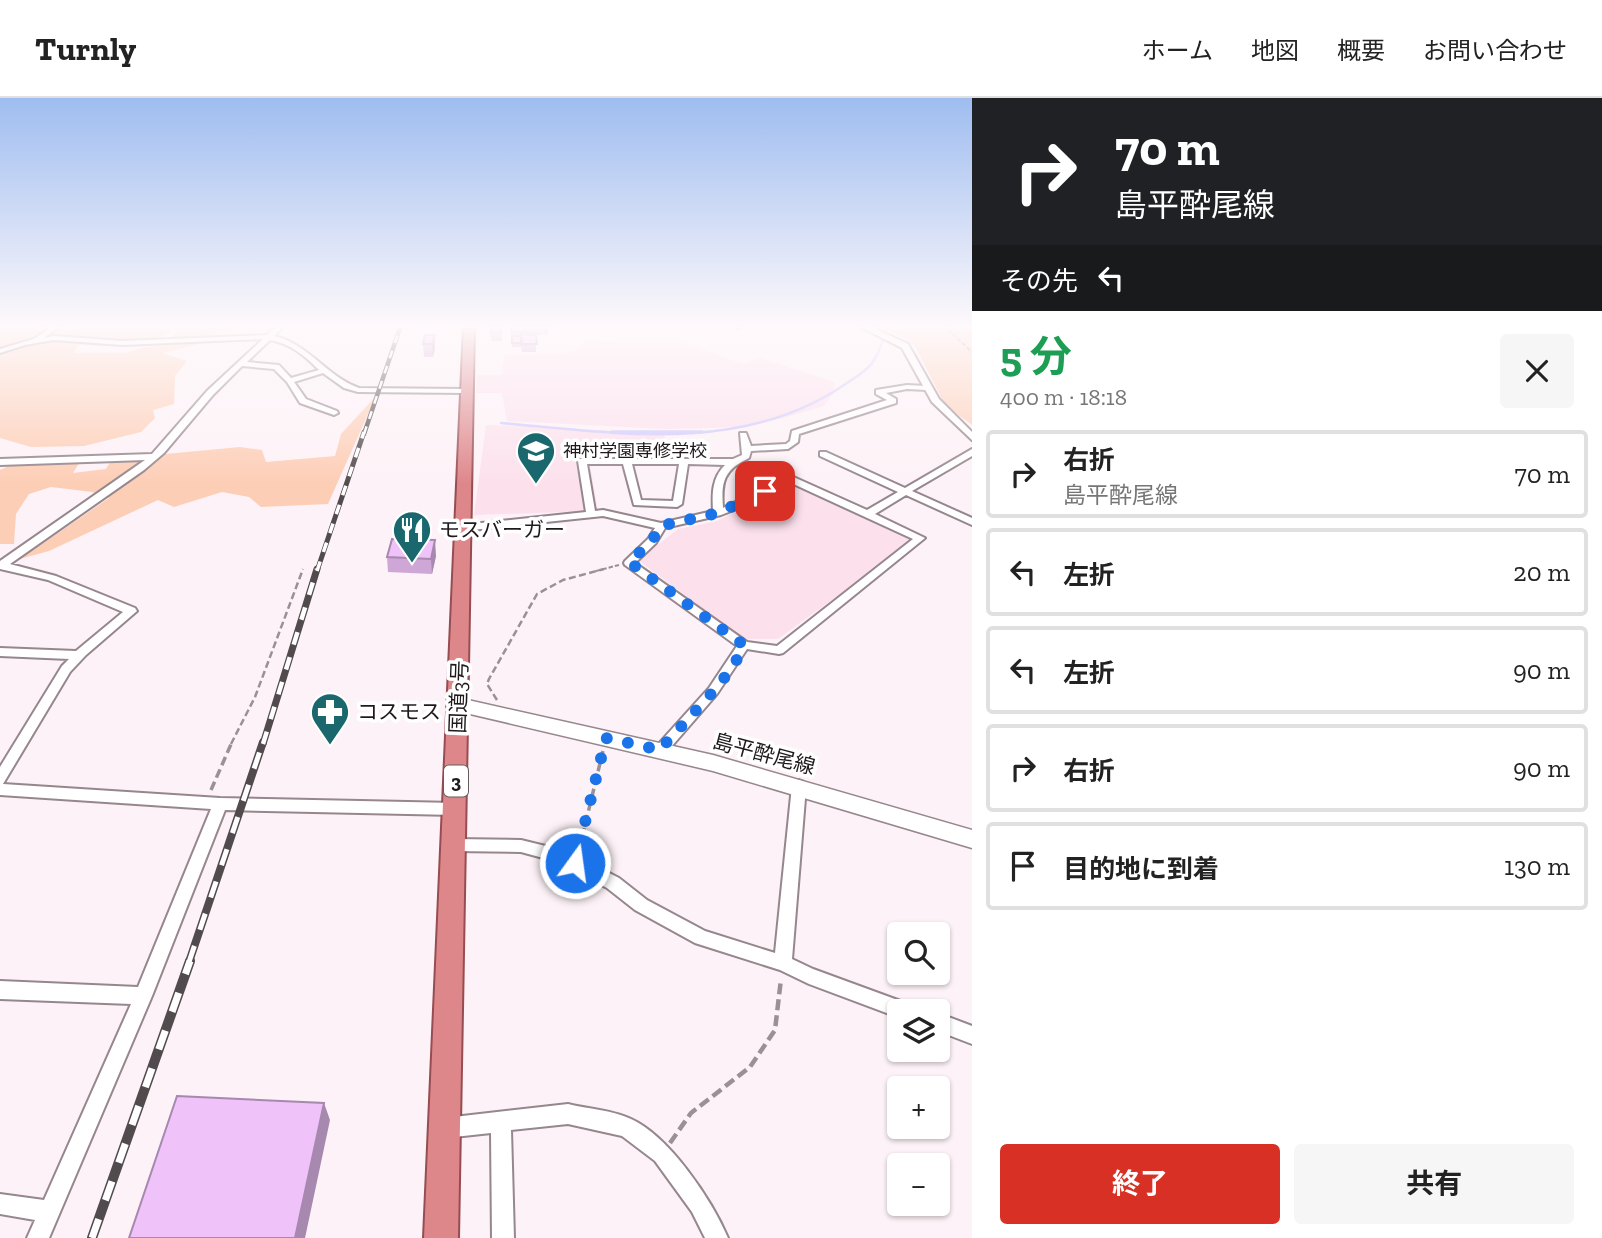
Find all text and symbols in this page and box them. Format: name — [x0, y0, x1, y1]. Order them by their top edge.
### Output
text: Turnly — [35, 29, 136, 68]
text: ホーム — [1142, 36, 1213, 65]
text: 地図 — [1251, 36, 1299, 65]
text: 概要 — [1337, 36, 1385, 65]
text: お問い合わせ — [1423, 36, 1567, 65]
text: 70 m — [1115, 119, 1220, 178]
icon: right — [1000, 126, 1091, 217]
text: 島平酔尾線 — [1115, 186, 1275, 224]
icon: left — [1092, 259, 1130, 297]
text: その先 — [1000, 265, 1078, 297]
text: 5 分 — [1000, 331, 1072, 382]
button: close — [1500, 334, 1574, 408]
text: 400 m · 18:18 — [1000, 383, 1127, 411]
school or university icon: 神村学園専修学校 — [515, 430, 557, 485]
place label: 神村学園専修学校 — [563, 440, 707, 462]
text: 右折 — [1063, 444, 1115, 476]
icon: right — [1004, 455, 1042, 493]
text: 70 m — [1514, 458, 1570, 490]
pin — [735, 461, 795, 521]
icon: arrive — [746, 472, 784, 510]
text: 島平酔尾線 — [1063, 481, 1178, 509]
restaurant icon: モスバーガー — [391, 509, 433, 564]
place label: モスバーガー — [439, 517, 565, 542]
icon: left — [1004, 553, 1042, 591]
text: 20 m — [1513, 556, 1570, 588]
text: 左折 — [1063, 559, 1115, 591]
icon: left — [1004, 651, 1042, 689]
text: 90 m — [1513, 654, 1570, 686]
text: 左折 — [1063, 657, 1115, 689]
street label: 国道3号 — [445, 660, 472, 734]
pharmacy icon: コスモス — [309, 691, 351, 746]
place label: コスモス — [357, 699, 441, 724]
street label: 島平酔尾線 — [710, 728, 818, 779]
icon: right — [1004, 749, 1042, 787]
text: 90 m — [1513, 752, 1570, 784]
text: 右折 — [1063, 755, 1115, 787]
road number: 3 — [444, 766, 468, 796]
position arrow — [538, 826, 612, 900]
icon: arrive — [1004, 847, 1042, 885]
text: 130 m — [1504, 850, 1570, 882]
text: 目的地に到着 — [1063, 853, 1219, 885]
map controls — [887, 922, 950, 1216]
button: search — [887, 922, 950, 985]
button: layers — [887, 999, 950, 1062]
button: + — [887, 1076, 950, 1139]
button: 終了 — [1000, 1144, 1280, 1224]
button: 共有 — [1294, 1144, 1574, 1224]
button: − — [887, 1153, 950, 1216]

